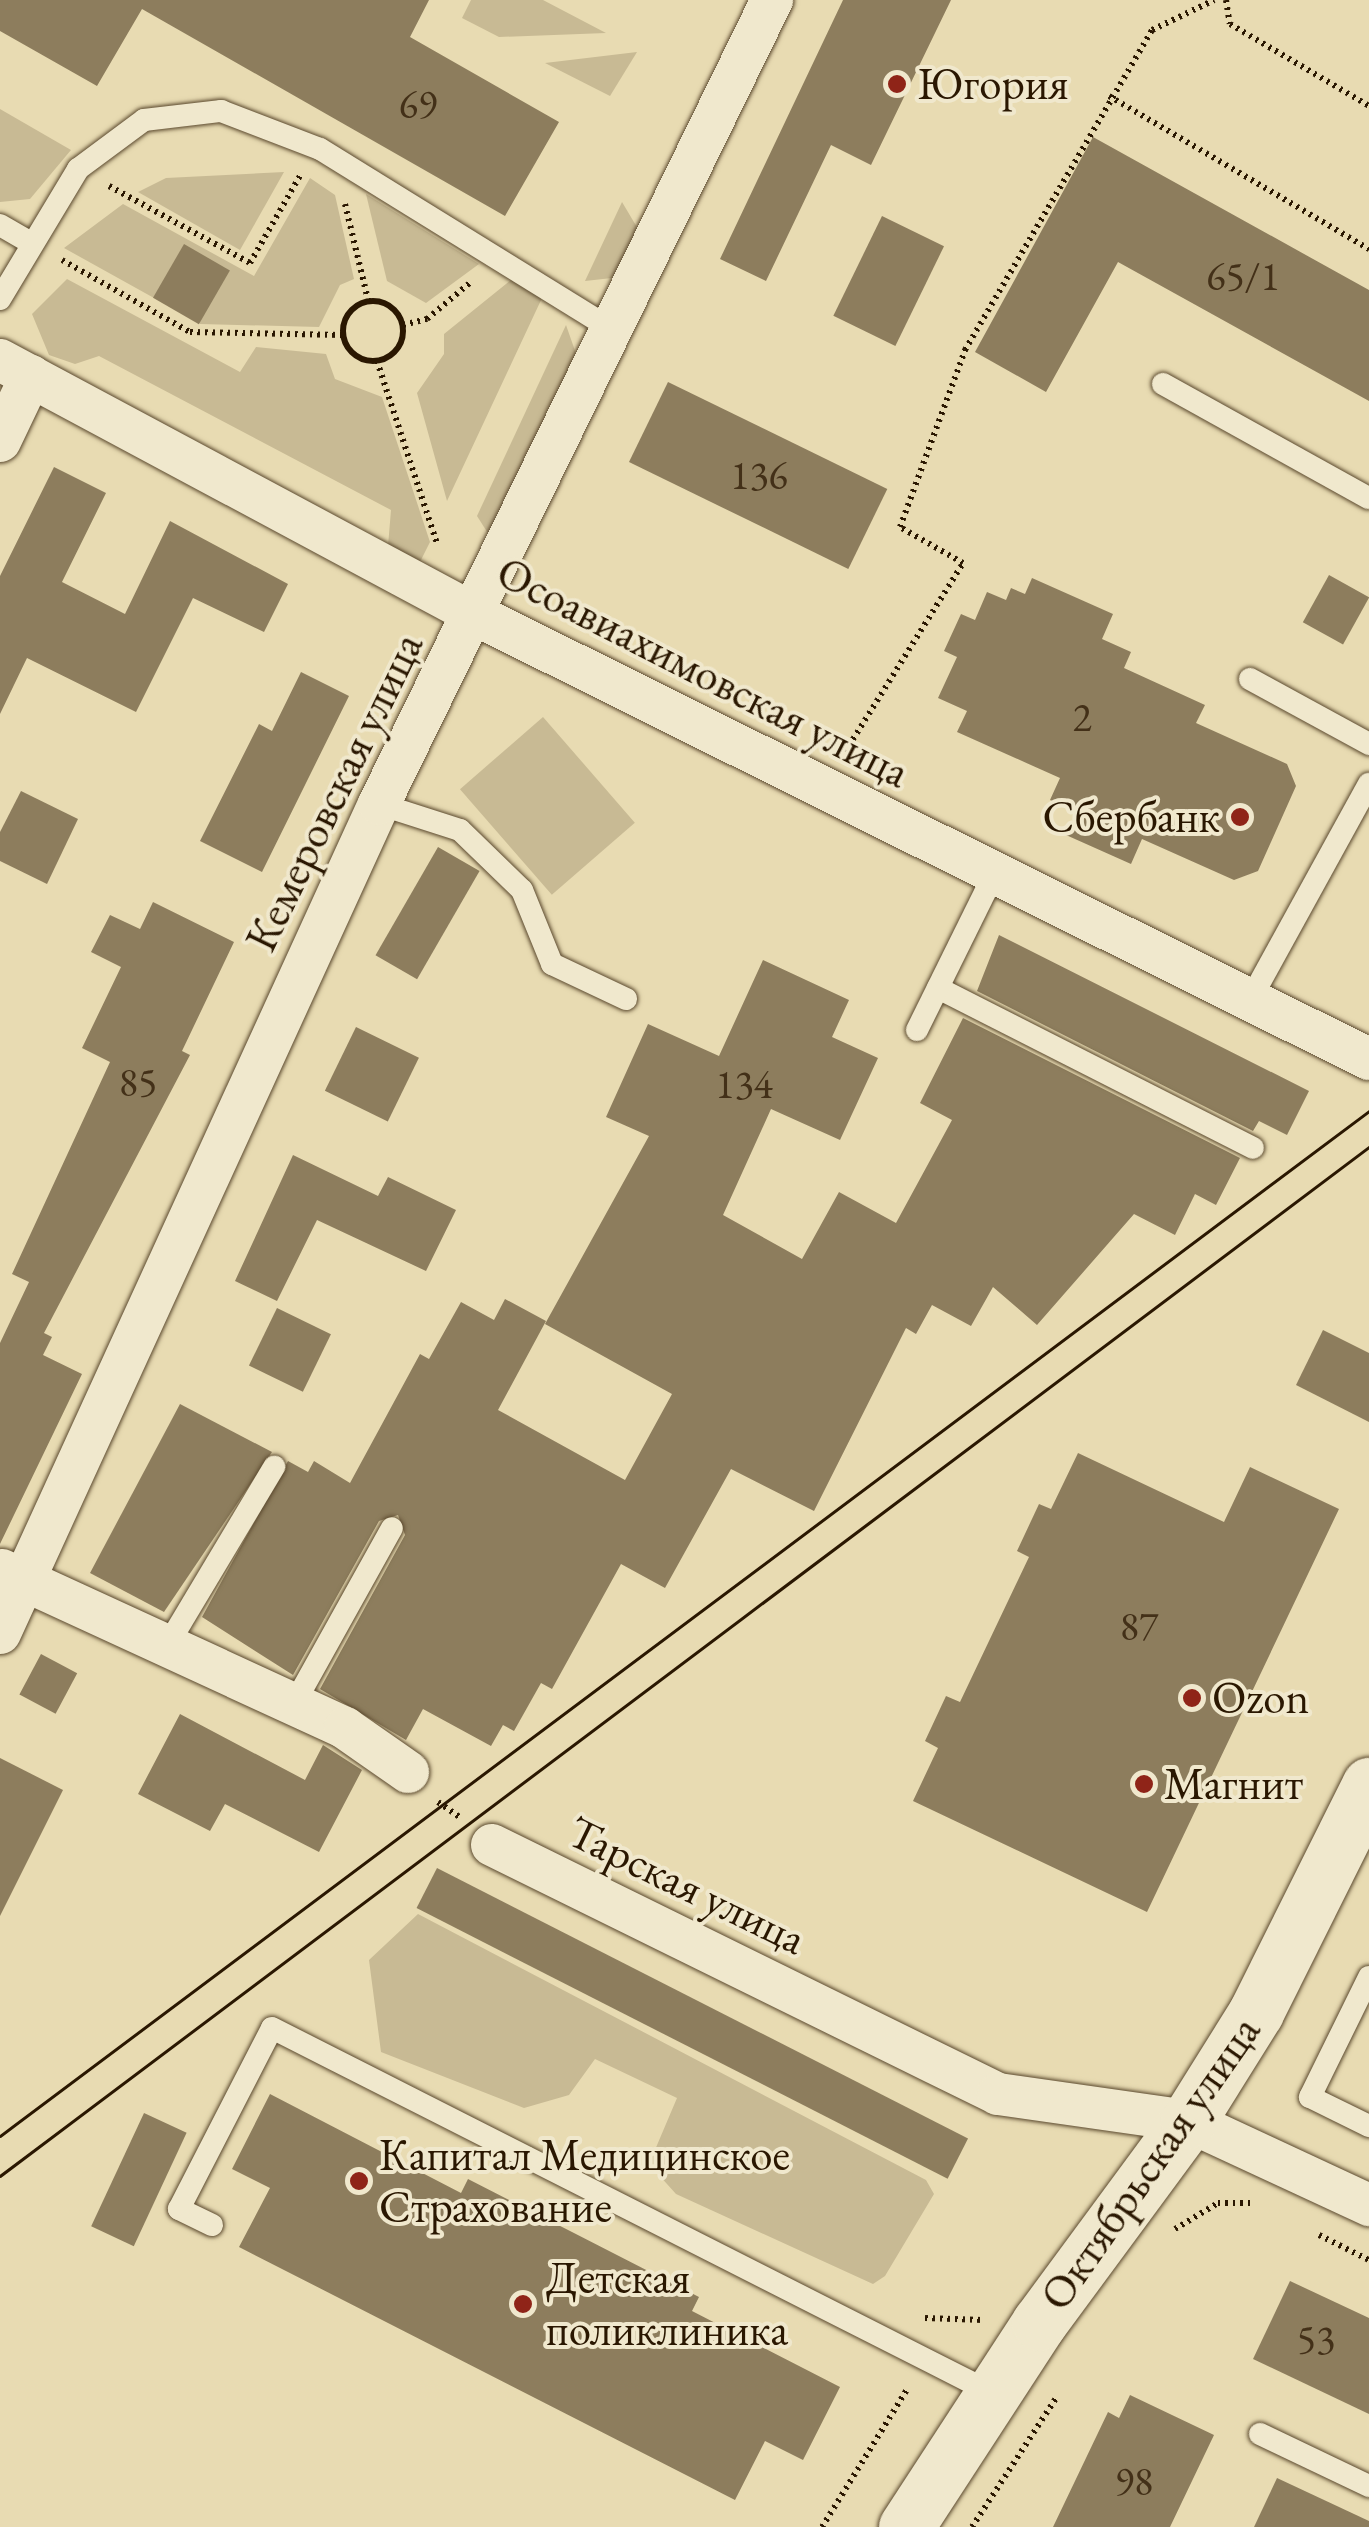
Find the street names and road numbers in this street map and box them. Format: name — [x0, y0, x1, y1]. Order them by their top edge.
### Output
street label: Осоавиахимовская улица — [488, 545, 918, 799]
street label: Кемеровская улица — [234, 624, 434, 960]
street label: Тарская улица — [560, 1804, 814, 1966]
street label: Октябрьская улица — [1028, 2006, 1272, 2320]

